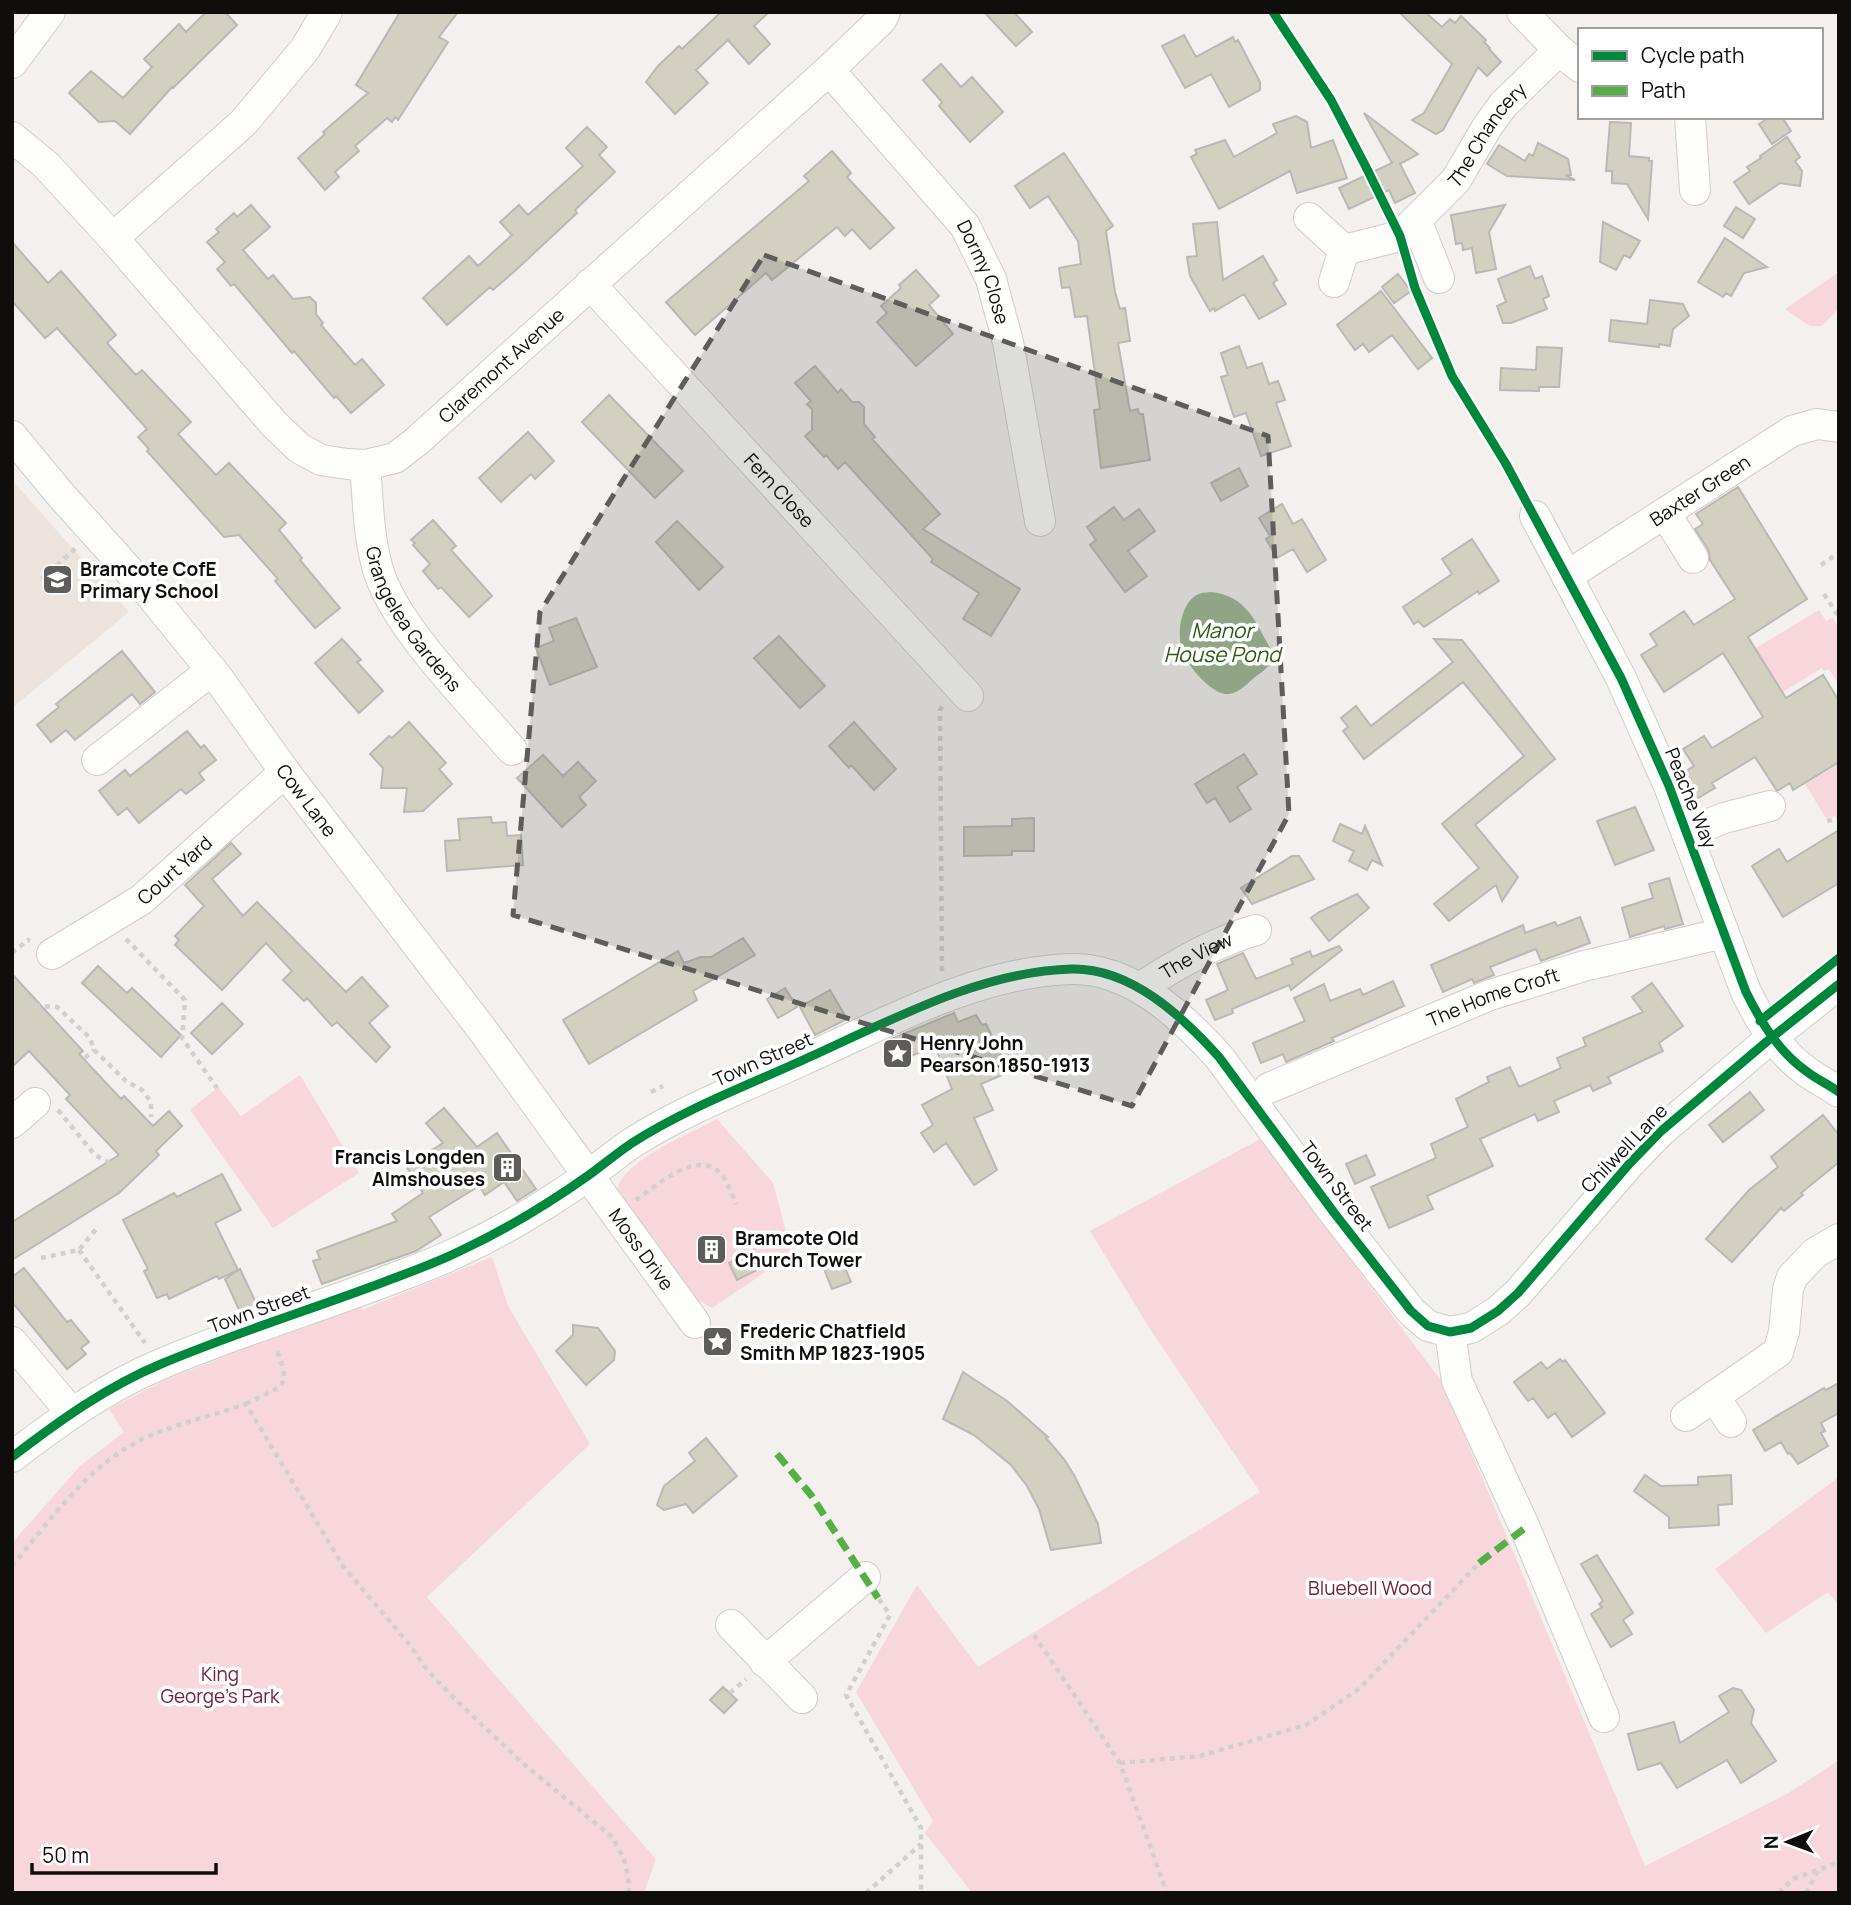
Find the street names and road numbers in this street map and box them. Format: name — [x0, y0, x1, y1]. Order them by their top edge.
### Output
street label: The Chancery — [1442, 76, 1532, 194]
street label: Dormy Close — [951, 215, 1016, 327]
street label: Claremont Avenue — [433, 302, 570, 429]
street label: Fern Close — [738, 447, 820, 533]
street label: Baxter Green — [1645, 448, 1755, 532]
street label: Grangelea Gardens — [360, 544, 468, 697]
street label: Peache Way — [1659, 744, 1723, 852]
street label: Cow Lane — [270, 759, 343, 842]
street label: Court Yard — [132, 830, 218, 910]
street label: The View — [1155, 926, 1237, 985]
street label: The Home Croft — [1423, 961, 1562, 1033]
street label: Town Street — [709, 1026, 817, 1092]
street label: Chilwell Lane — [1575, 1098, 1673, 1198]
street label: Town Street — [1295, 1136, 1379, 1236]
street label: Moss Drive — [603, 1203, 680, 1295]
street label: Town Street — [205, 1279, 313, 1339]

